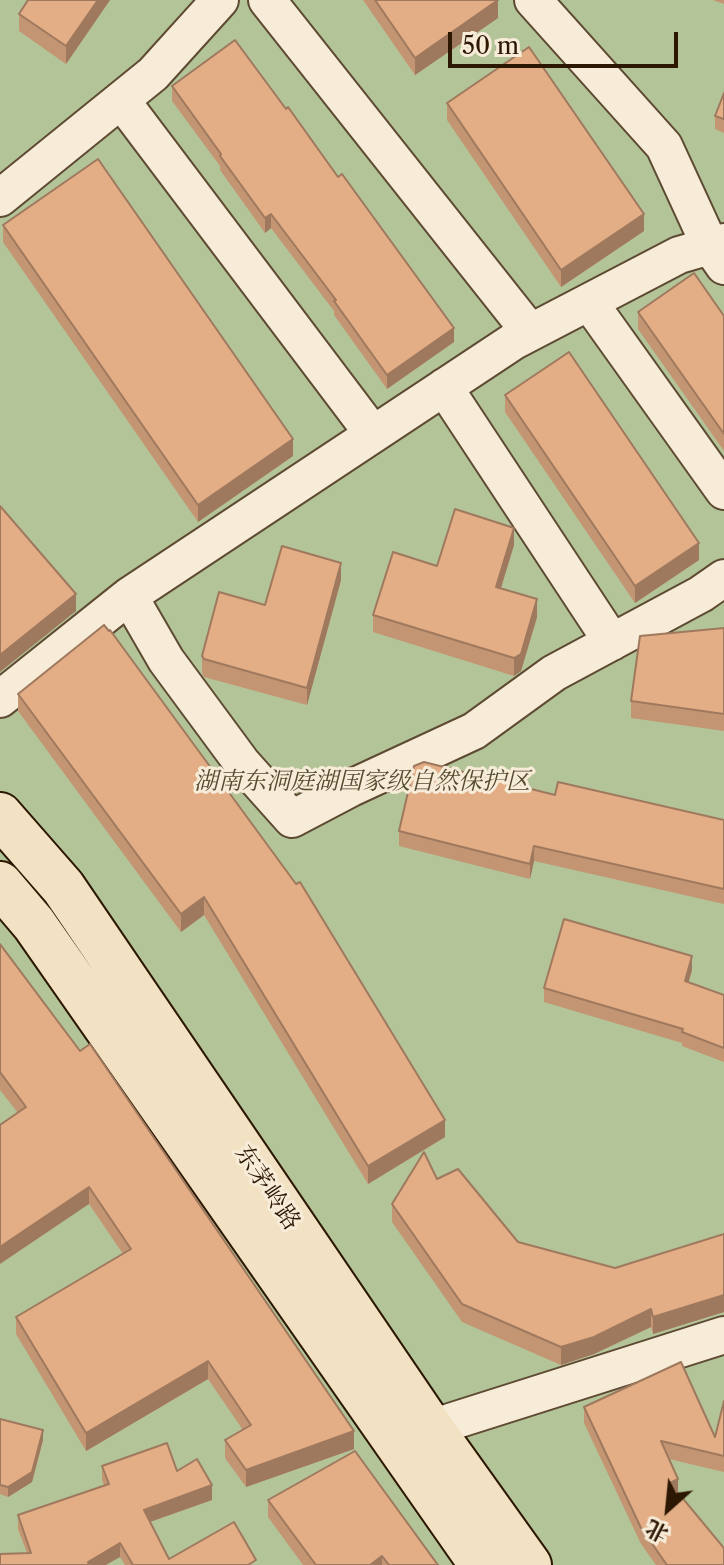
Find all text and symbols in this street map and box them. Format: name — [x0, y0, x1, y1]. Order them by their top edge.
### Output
scale bar — [452, 16, 682, 66]
text: 50 m — [462, 31, 519, 60]
park label: 湖南东洞庭湖国家级自然保护区 — [194, 768, 530, 796]
street label: 东茅岭路 — [228, 1140, 306, 1236]
north arrow — [628, 1469, 708, 1549]
text: 北 — [641, 1514, 673, 1548]

